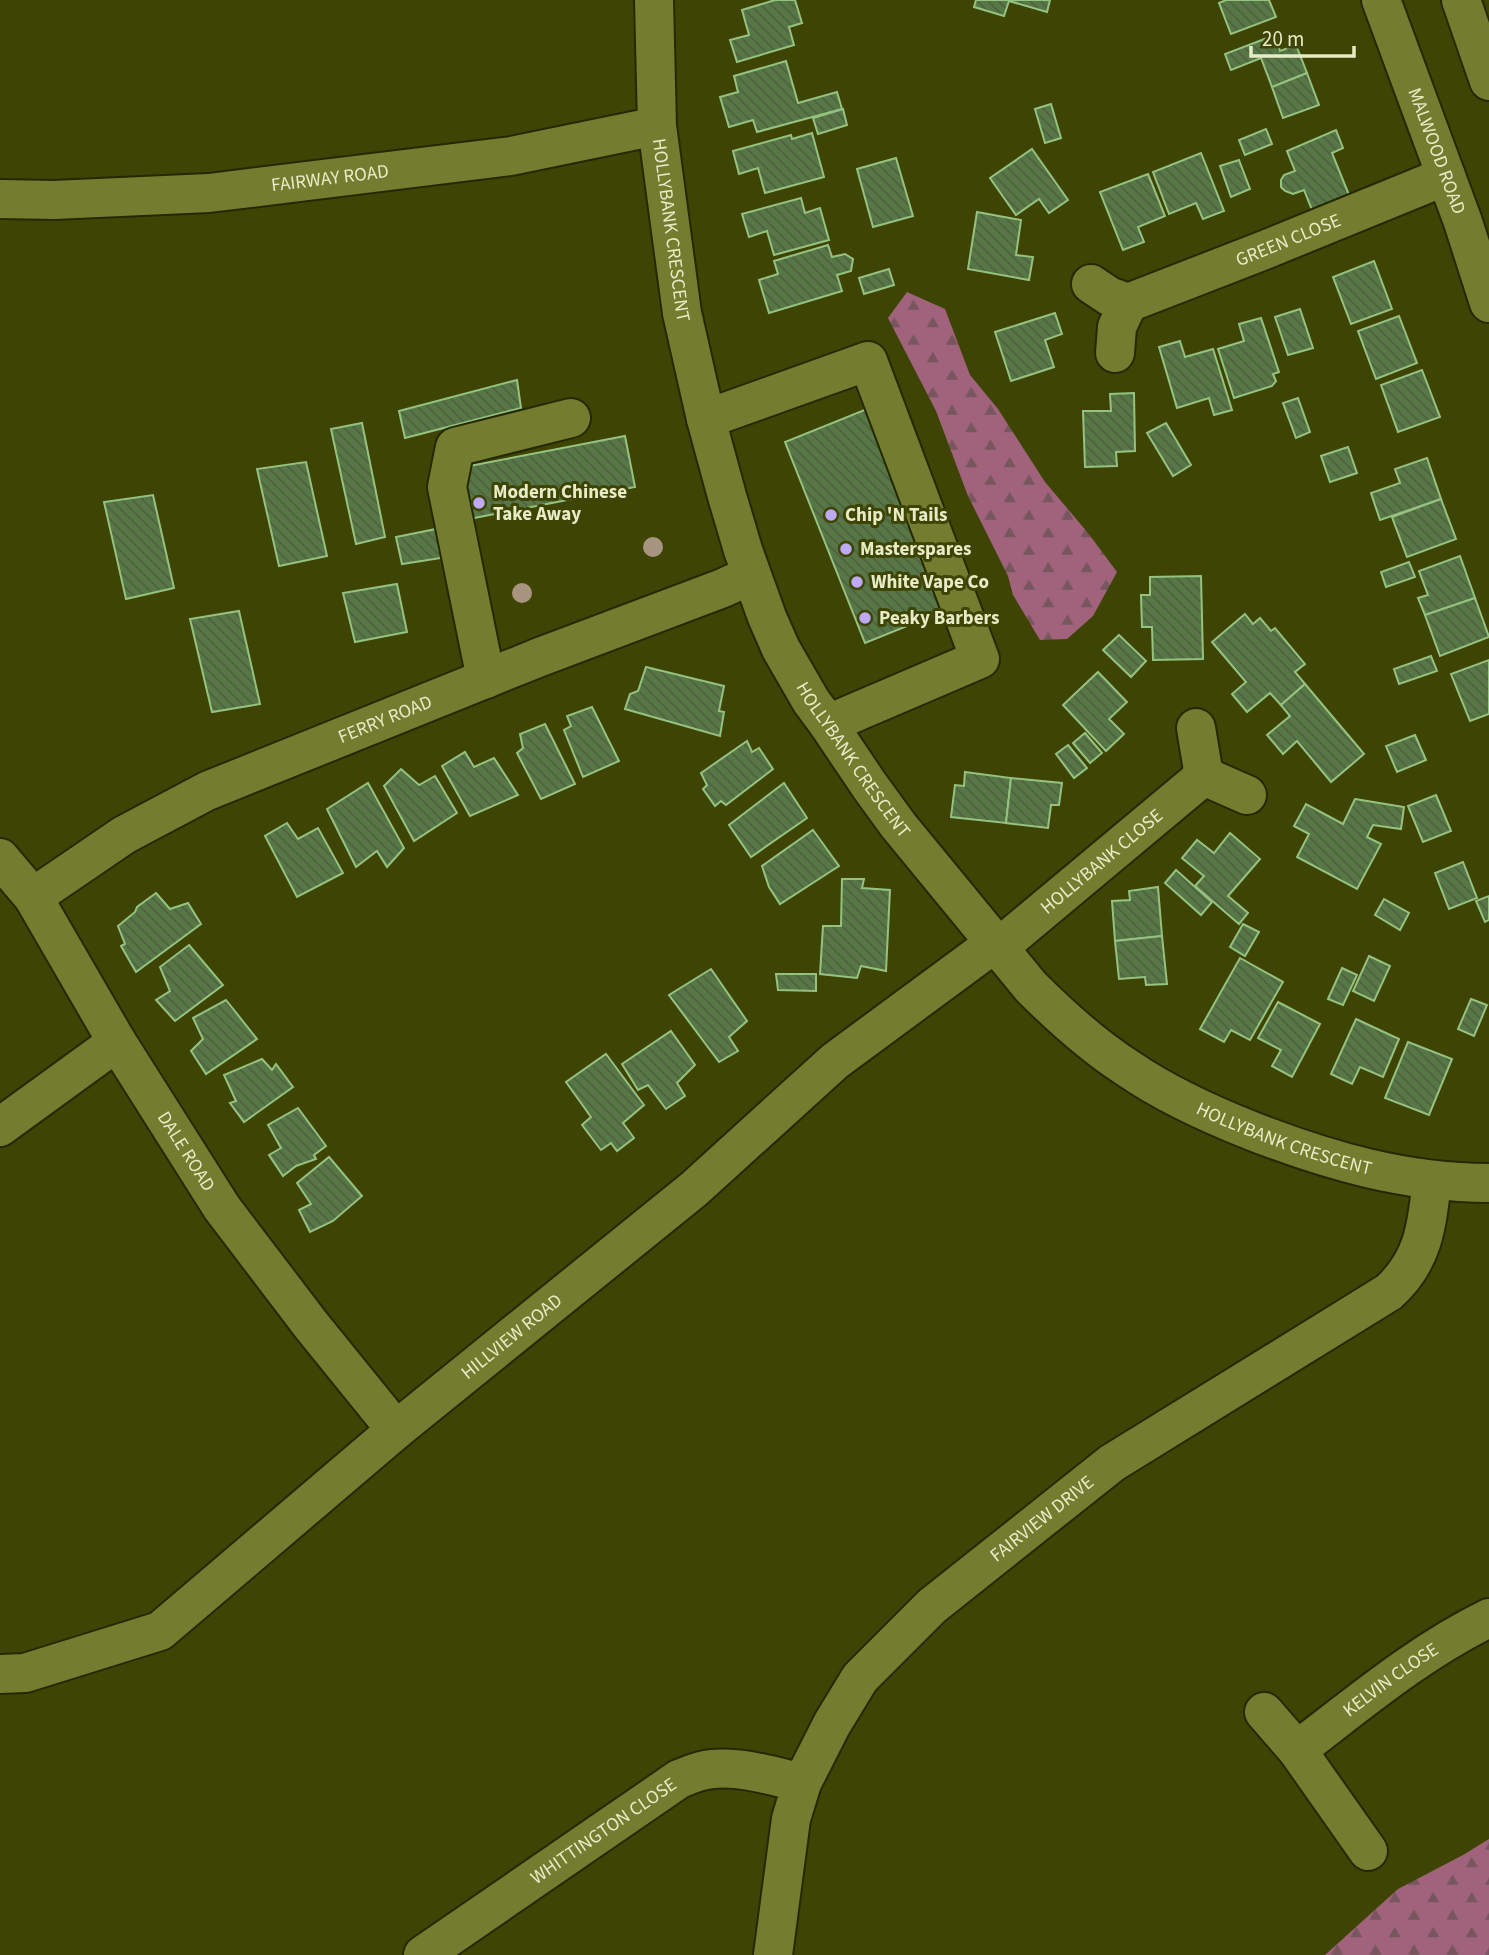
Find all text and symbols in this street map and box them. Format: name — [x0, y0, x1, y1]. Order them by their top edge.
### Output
scale bar — [1251, 14, 1354, 58]
text: 20 m — [1262, 24, 1304, 54]
street label: MALWOOD ROAD — [1401, 84, 1473, 218]
street label: HOLLYBANK CRESCENT — [645, 137, 697, 325]
street label: FAIRWAY ROAD — [270, 158, 390, 199]
street label: GREEN CLOSE — [1232, 207, 1345, 273]
place label: Modern Chinese Take Away — [493, 479, 627, 528]
marker: Modern Chinese Take Away — [471, 495, 487, 511]
place label: Chip 'N Tails — [845, 502, 947, 529]
marker: Chip 'N Tails — [823, 507, 839, 523]
place label: Masterspares — [860, 536, 971, 563]
marker: Masterspares — [838, 541, 854, 557]
place label: White Vape Co — [871, 569, 989, 596]
marker: White Vape Co — [849, 574, 865, 590]
place label: Peaky Barbers — [879, 605, 999, 632]
marker: Peaky Barbers — [857, 610, 873, 626]
street label: HOLLYBANK CRESCENT — [789, 677, 917, 844]
street label: FERRY ROAD — [334, 688, 436, 750]
street label: HOLLYBANK CLOSE — [1035, 802, 1169, 921]
street label: HOLLYBANK CRESCENT — [1192, 1095, 1375, 1182]
street label: DALE ROAD — [151, 1106, 222, 1197]
street label: HILLVIEW ROAD — [455, 1287, 568, 1386]
street label: FAIRVIEW DRIVE — [984, 1469, 1100, 1568]
street label: KELVIN CLOSE — [1337, 1636, 1444, 1724]
street label: WHITTINGTON CLOSE — [525, 1771, 682, 1891]

